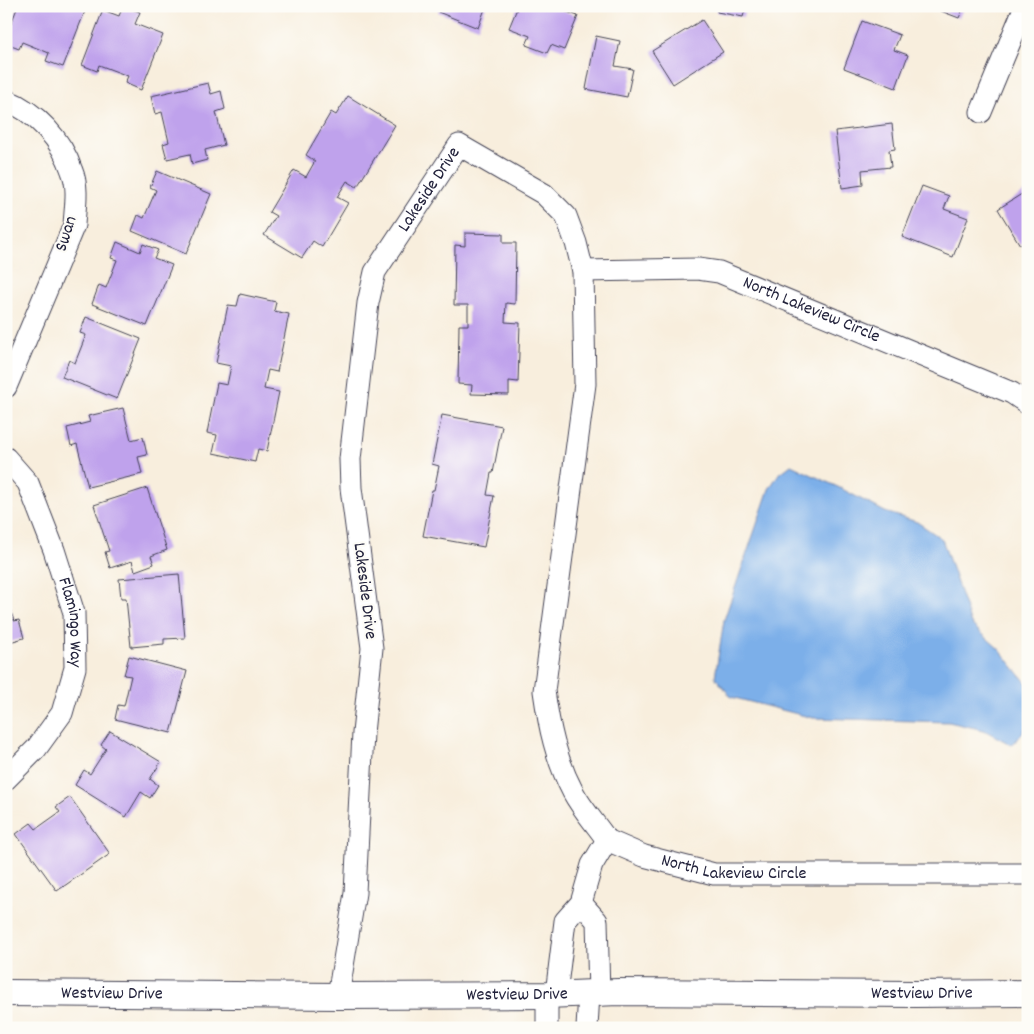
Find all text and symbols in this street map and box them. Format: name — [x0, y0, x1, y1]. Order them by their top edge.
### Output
street label: Lakeside Drive — [392, 142, 467, 237]
street label: Swan — [50, 213, 84, 255]
street label: North Lakeview Circle — [739, 271, 884, 350]
street label: Lakeside Drive — [346, 541, 382, 641]
street label: Flamingo Way — [51, 574, 87, 668]
street label: North Lakeview Circle — [658, 848, 806, 887]
street label: Westview Drive — [61, 981, 163, 1007]
street label: Westview Drive — [871, 981, 973, 1007]
street label: Westview Drive — [466, 982, 568, 1008]

